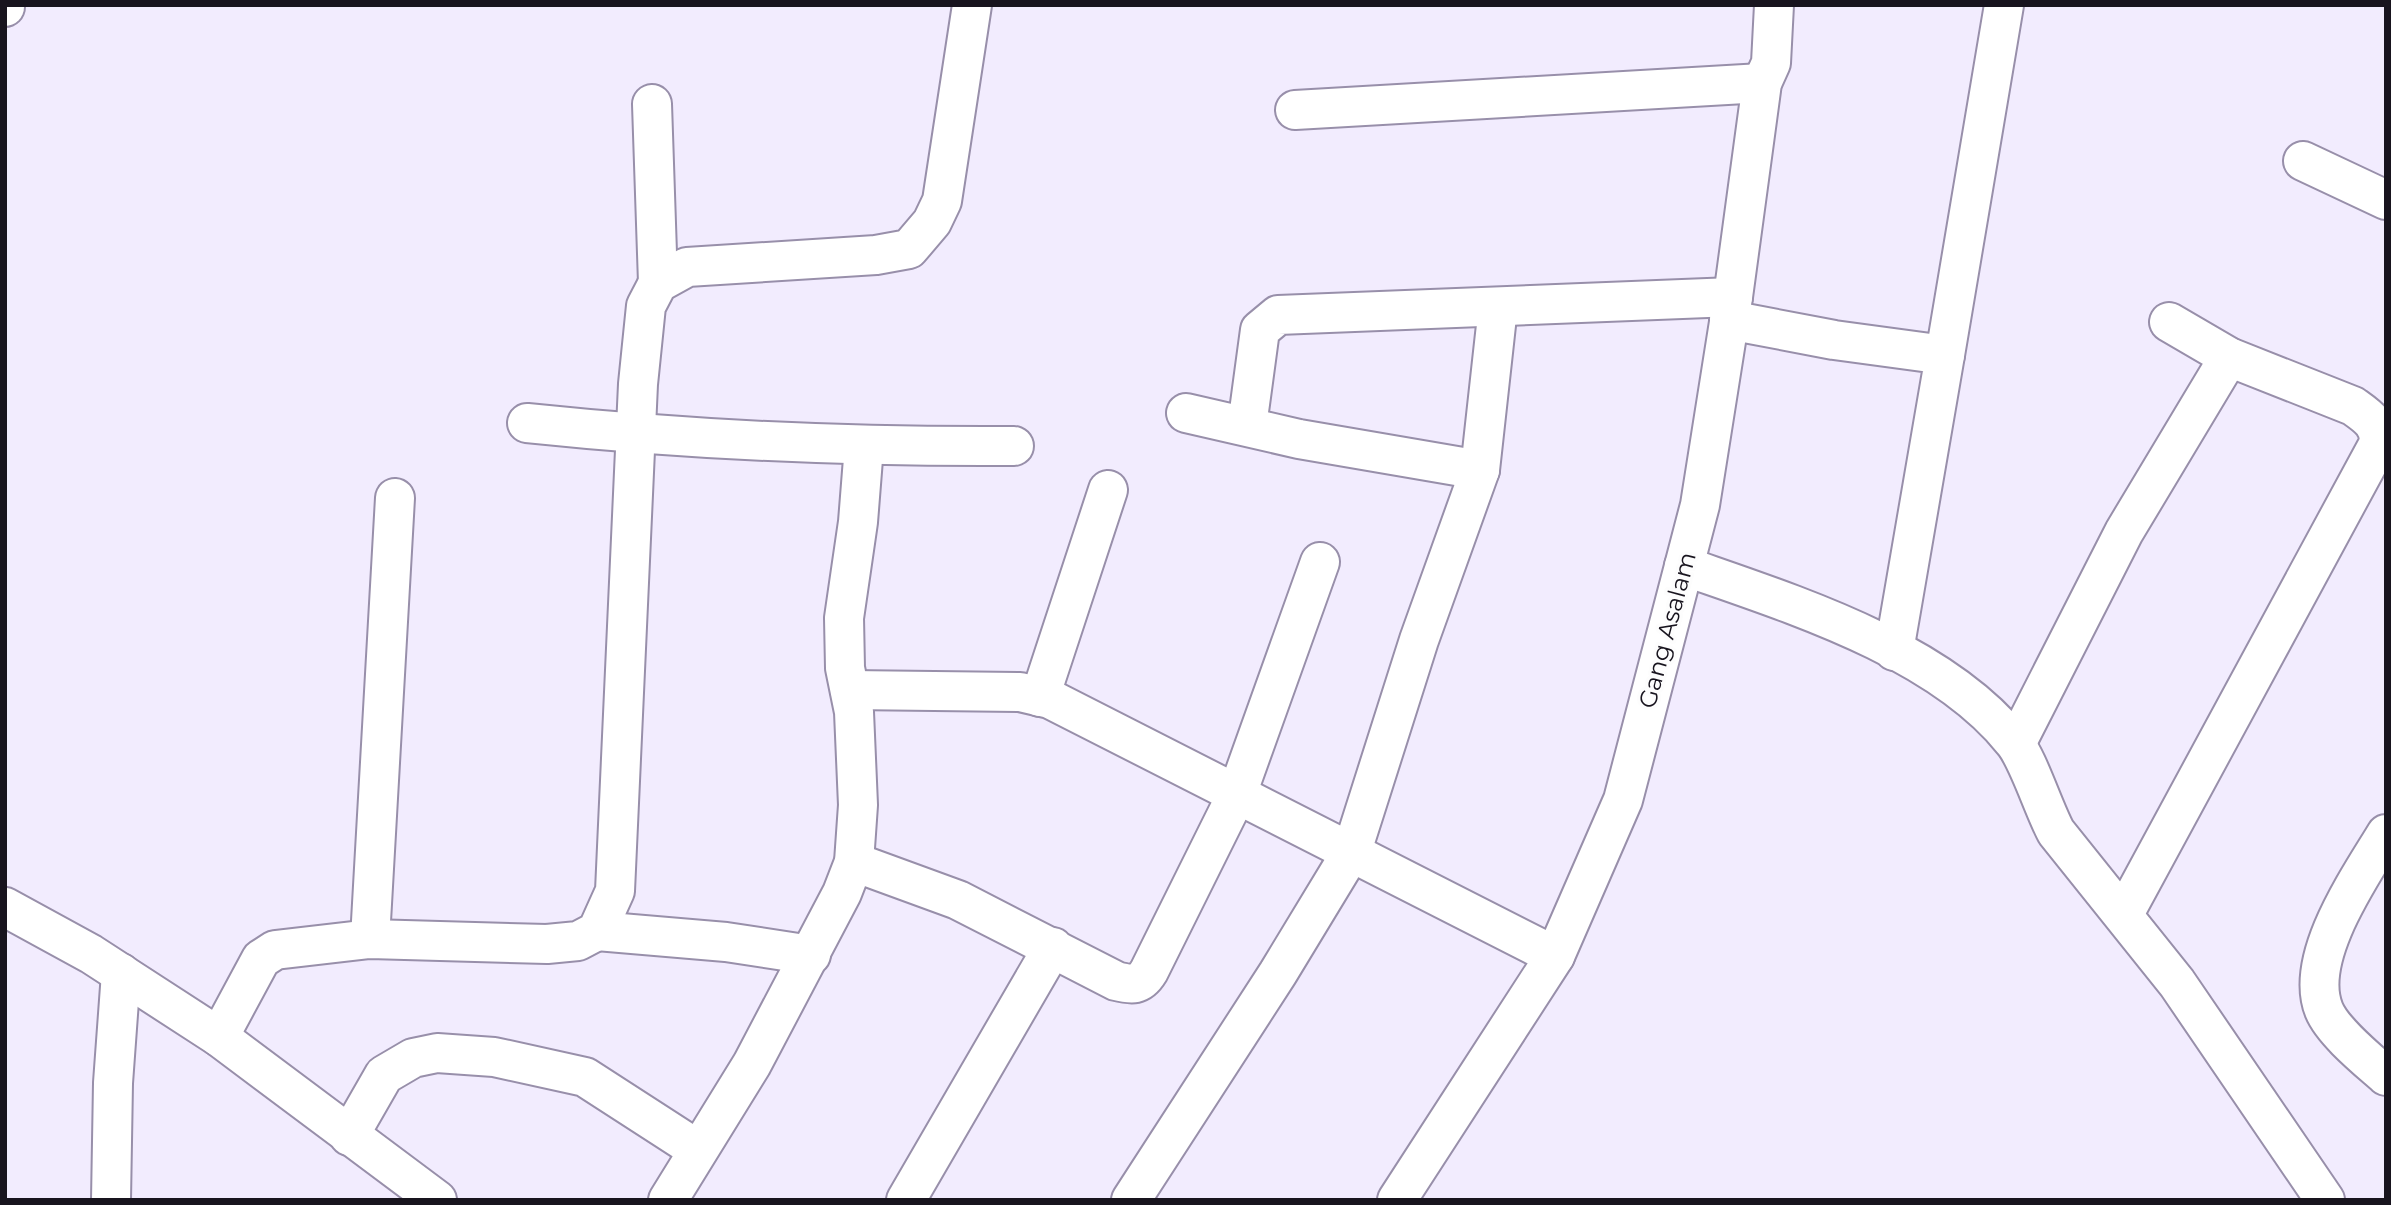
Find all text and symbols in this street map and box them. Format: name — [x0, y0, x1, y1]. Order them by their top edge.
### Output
street label: Gang Asalam — [1632, 549, 1702, 711]

